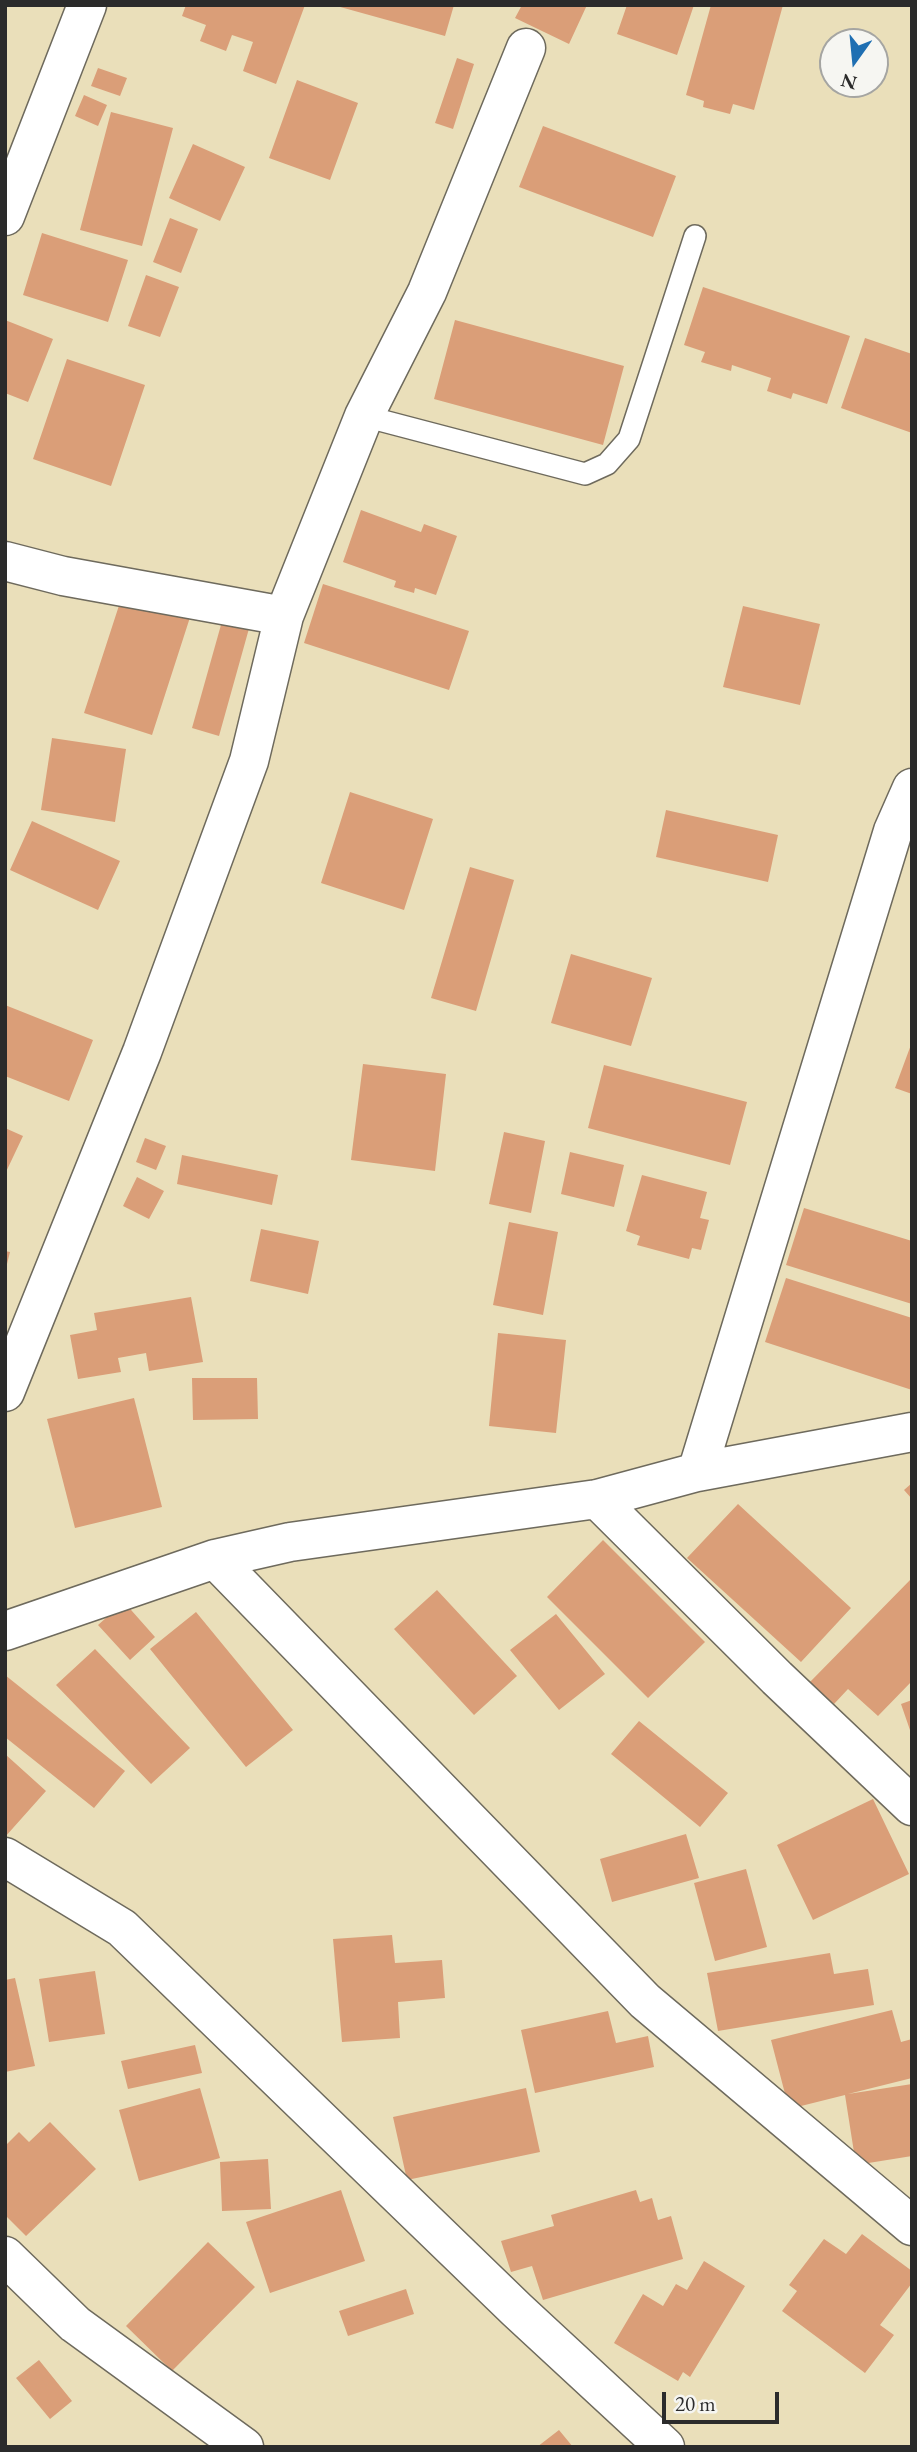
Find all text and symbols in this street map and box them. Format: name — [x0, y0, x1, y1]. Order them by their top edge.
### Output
north arrow — [819, 28, 889, 98]
text: N — [838, 68, 860, 96]
scale bar — [665, 2378, 782, 2422]
text: 20 m — [675, 2390, 716, 2417]

